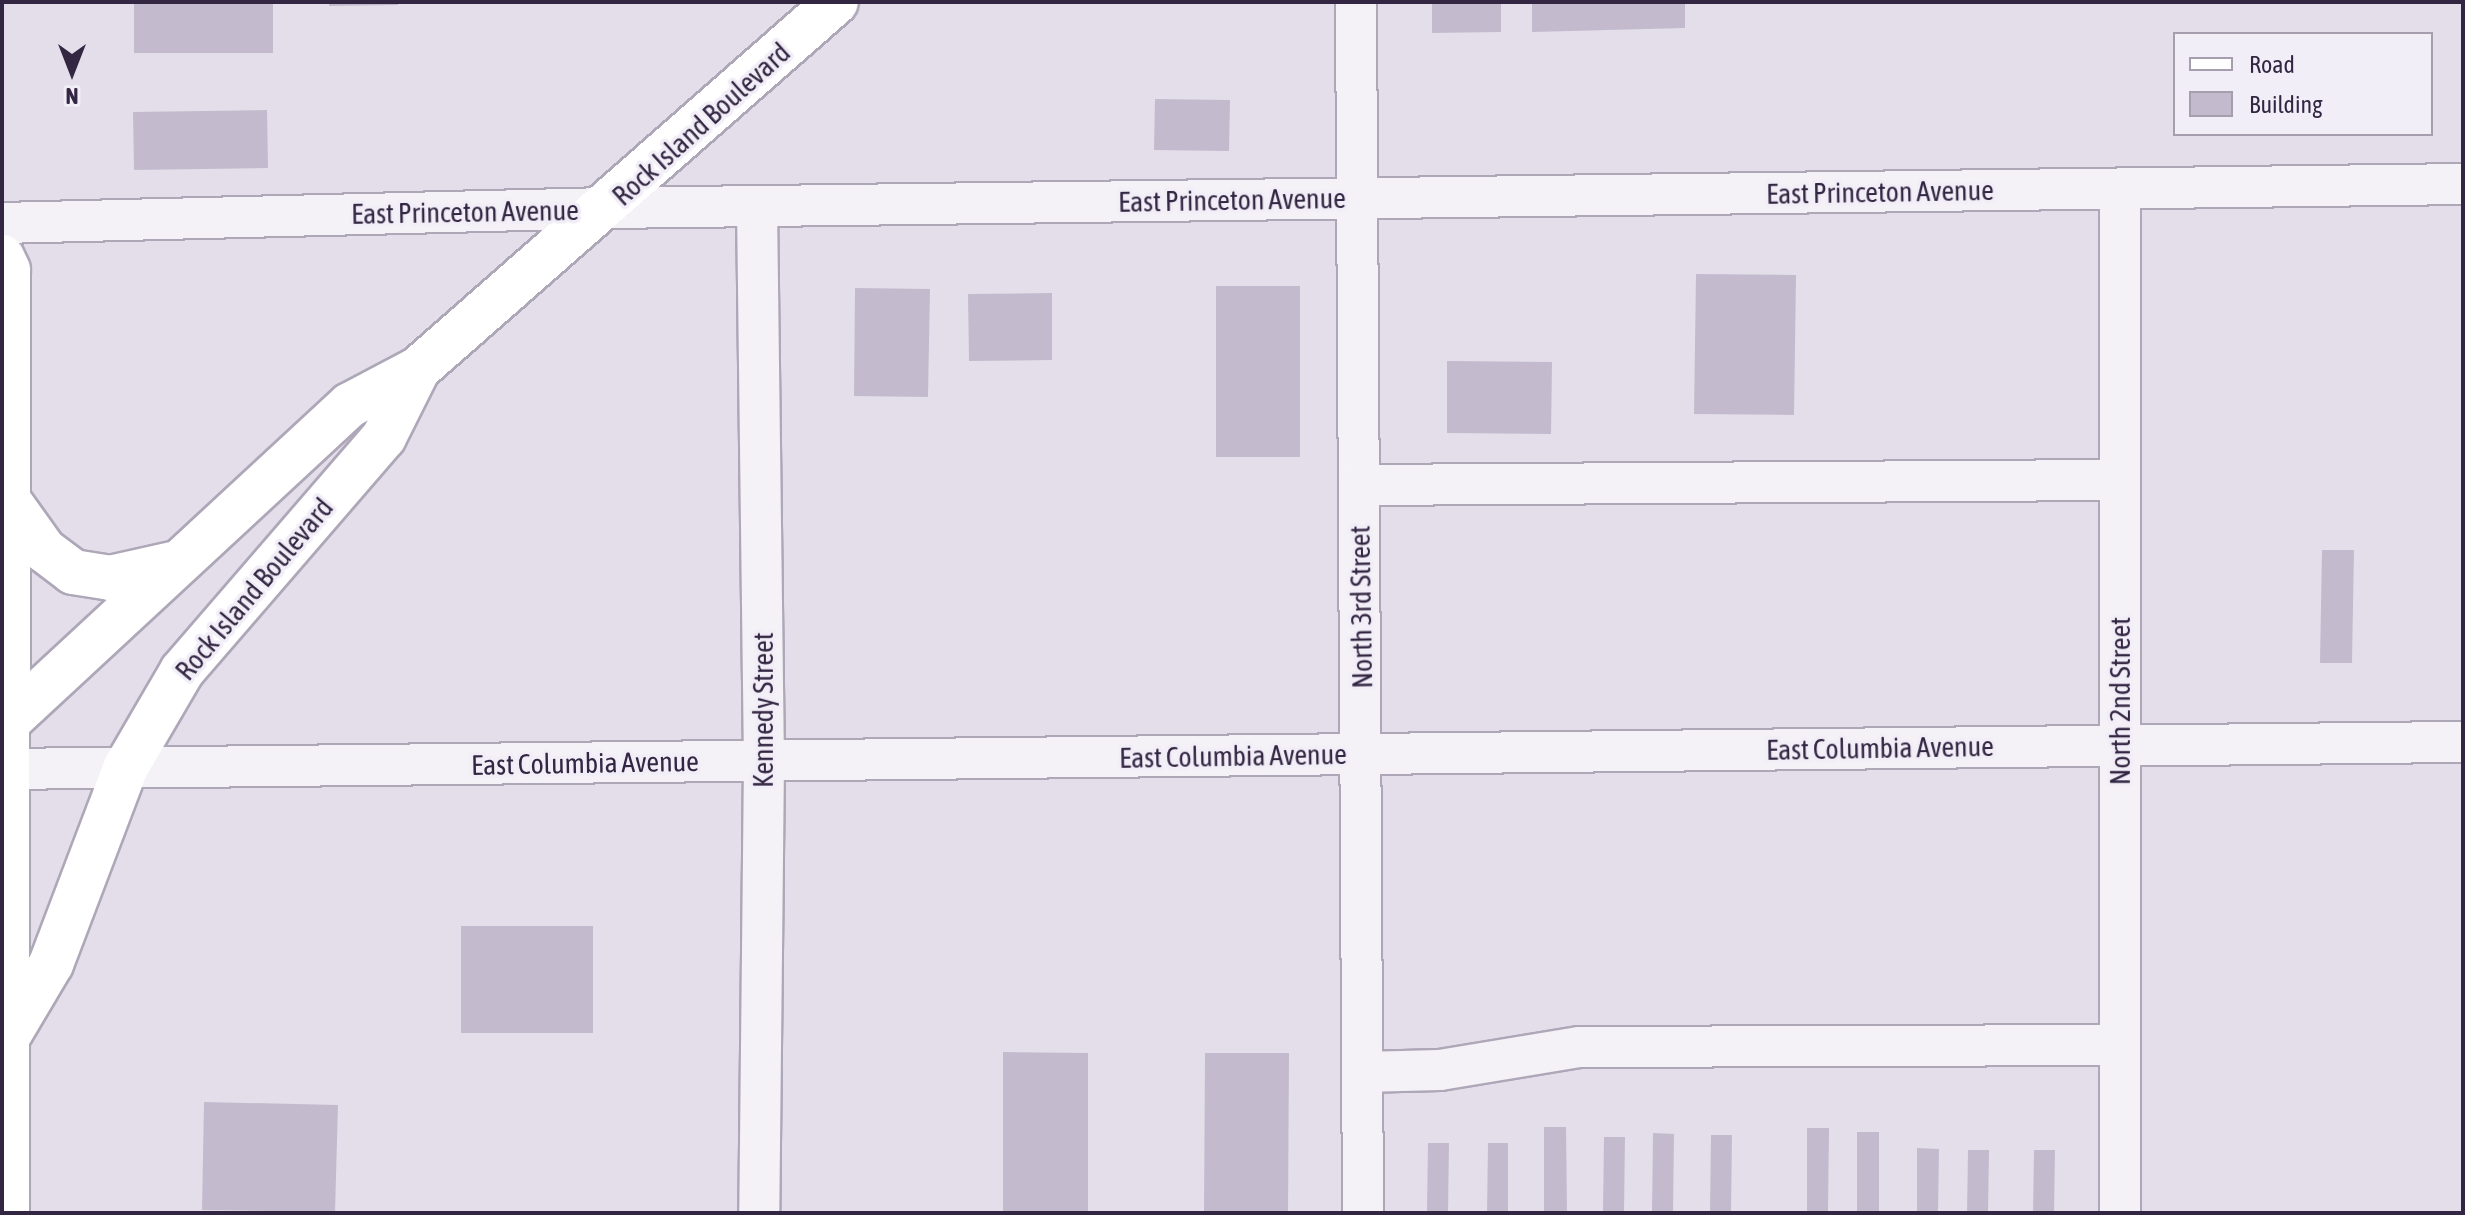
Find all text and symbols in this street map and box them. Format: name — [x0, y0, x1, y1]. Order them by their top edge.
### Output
north arrow — [32, 32, 112, 112]
legend — [2173, 32, 2433, 136]
street label: Rock Island Boulevard — [605, 36, 797, 212]
text: Road — [2249, 51, 2295, 78]
text: N — [66, 83, 79, 109]
text: Building — [2249, 91, 2322, 118]
street label: East Princeton Avenue — [1766, 173, 1994, 211]
street label: East Princeton Avenue — [1118, 181, 1346, 219]
street label: East Princeton Avenue — [351, 193, 579, 231]
street label: Rock Island Boulevard — [168, 491, 340, 687]
street label: North 3rd Street — [1343, 525, 1379, 689]
street label: North 2nd Street — [2103, 617, 2137, 785]
street label: Kennedy Street — [746, 632, 780, 788]
street label: East Columbia Avenue — [1766, 729, 1994, 767]
street label: East Columbia Avenue — [1119, 737, 1347, 775]
street label: East Columbia Avenue — [471, 744, 699, 782]

